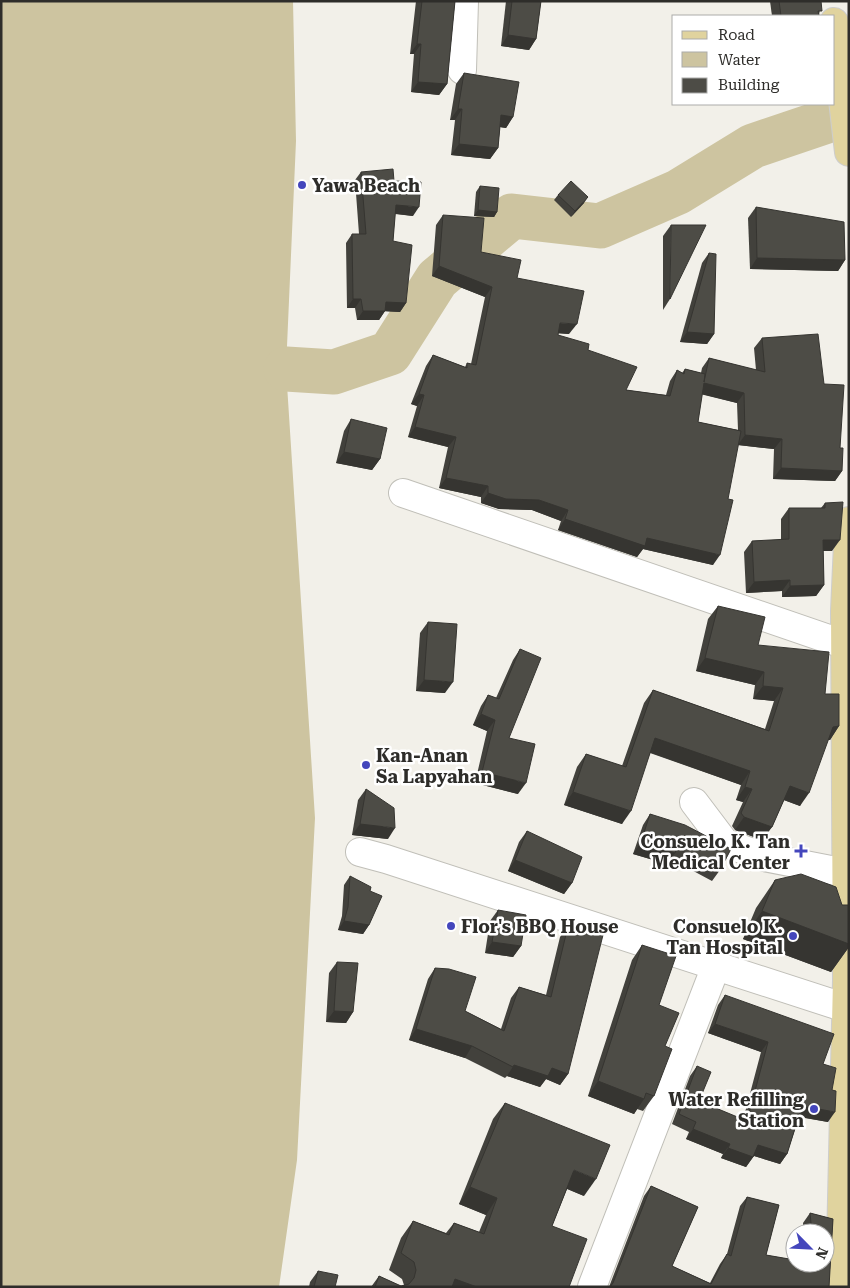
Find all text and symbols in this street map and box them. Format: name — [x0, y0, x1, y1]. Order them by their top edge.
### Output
legend — [672, 15, 835, 105]
text: Road — [718, 26, 755, 44]
text: Water — [718, 51, 760, 69]
text: Building — [718, 76, 780, 94]
place label: Yawa Beach — [312, 175, 420, 196]
marker: Yawa Beach — [296, 179, 308, 191]
place label: Kan-Anan Sa Lapyahan — [376, 745, 492, 787]
marker: Kan-Anan Sa Lapyahan — [360, 759, 372, 771]
place label: Consuelo K. Tan Medical Center — [641, 831, 790, 873]
marker: Consuelo K. Tan Medical Center — [794, 844, 808, 858]
place label: Flor's BBQ House — [461, 916, 619, 937]
place label: Consuelo K. Tan Hospital — [666, 916, 783, 958]
marker: Flor's BBQ House — [445, 920, 457, 932]
marker: Consuelo K. Tan Hospital — [787, 930, 799, 942]
place label: Water Refilling Station — [668, 1089, 805, 1131]
marker: Water Refilling Station — [808, 1103, 820, 1115]
north arrow — [785, 1223, 835, 1273]
text: N — [812, 1245, 831, 1262]

